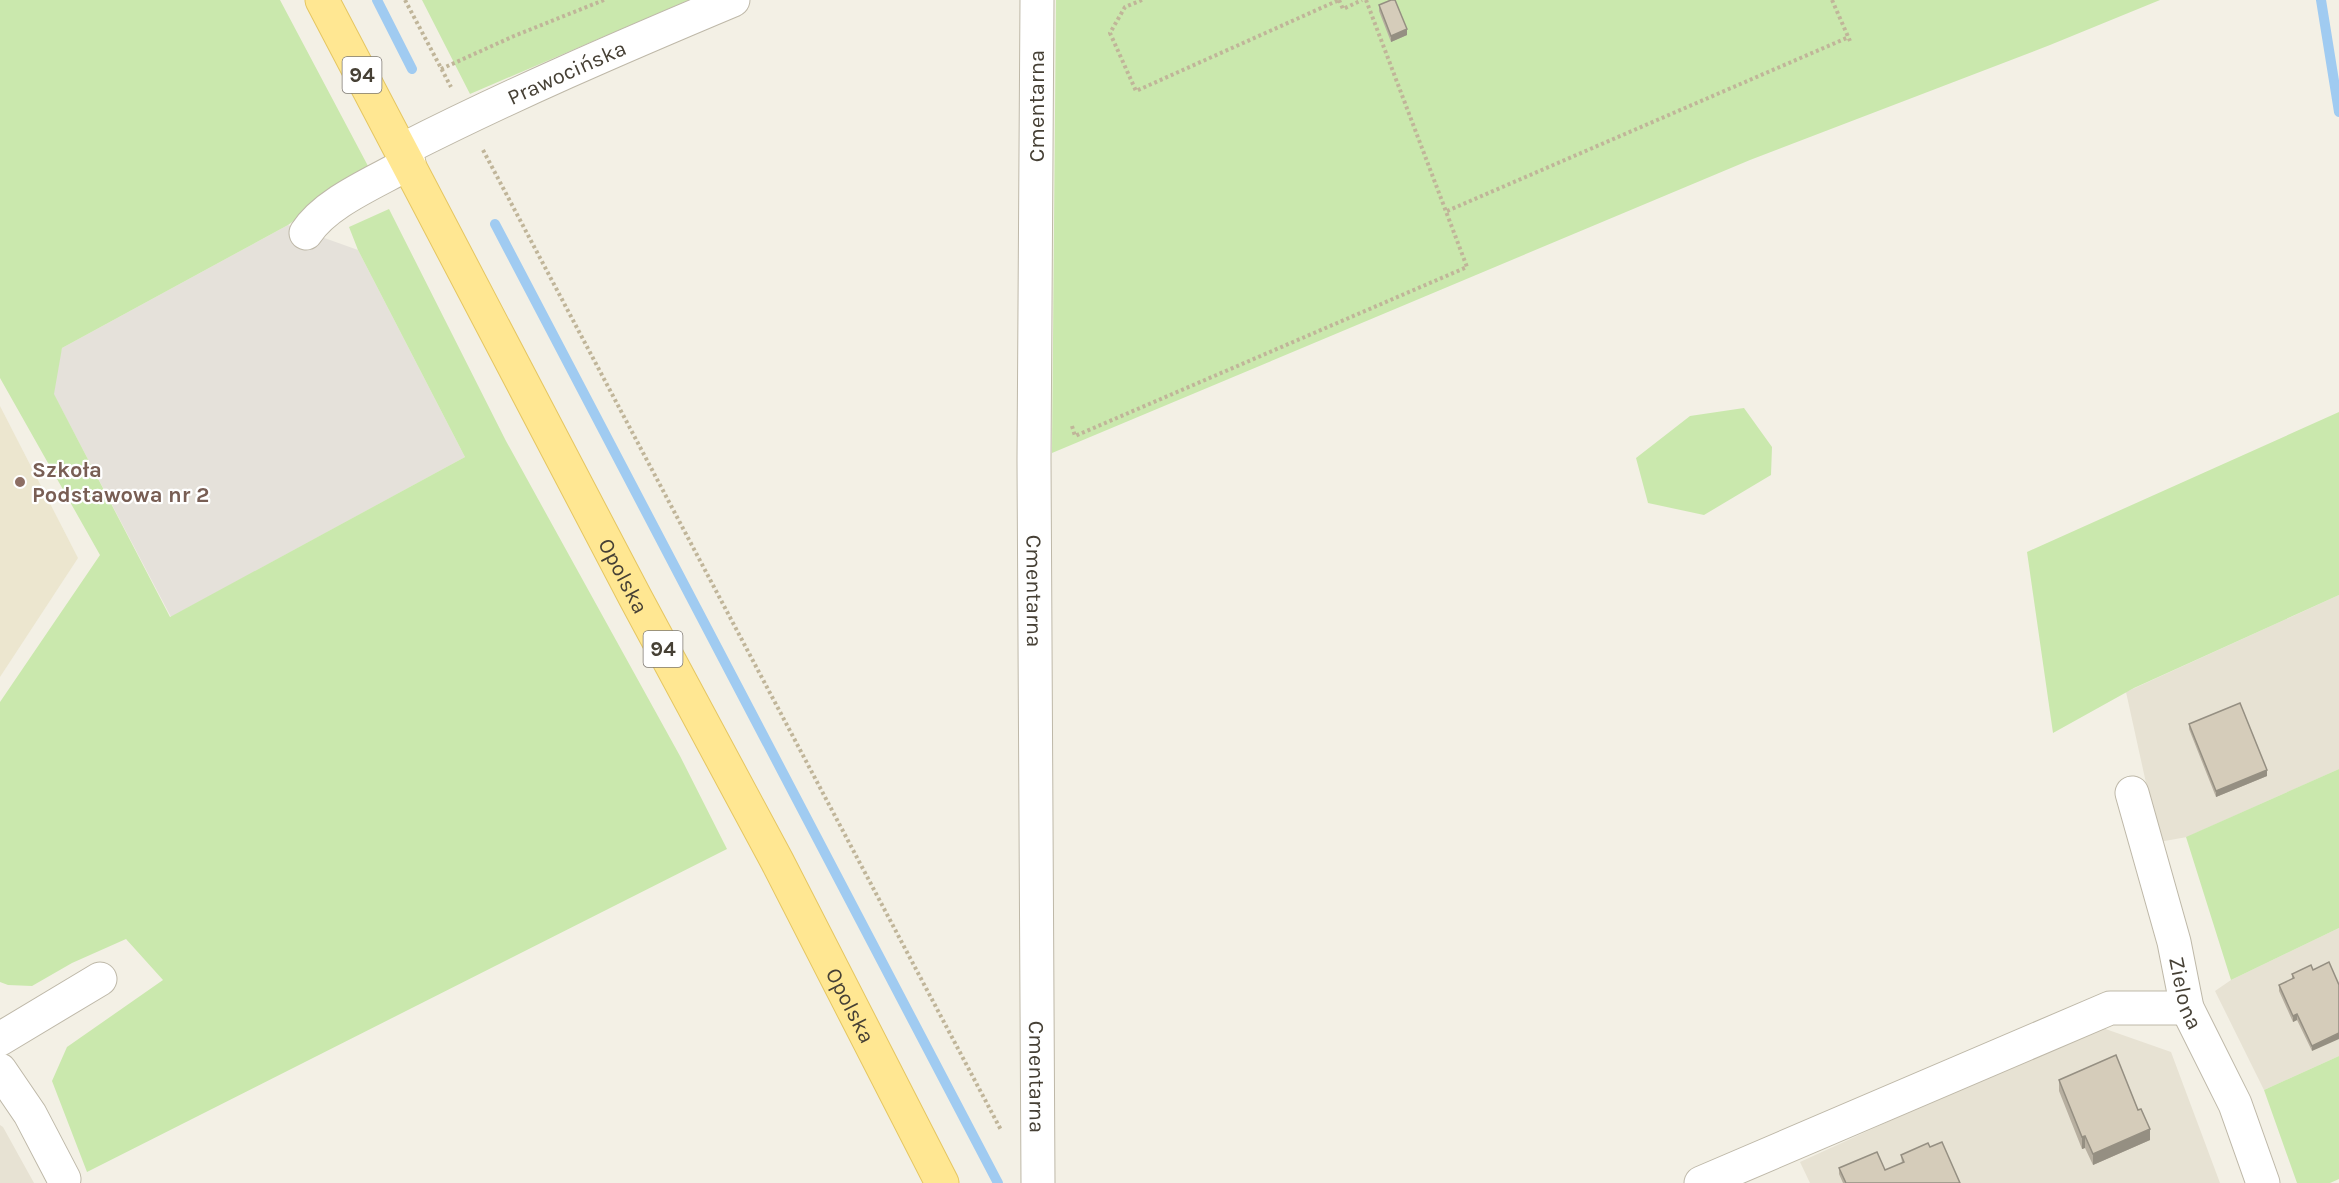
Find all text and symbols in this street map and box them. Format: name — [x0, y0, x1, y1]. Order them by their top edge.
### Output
street label: Prawocińska — [503, 35, 630, 111]
street label: Cmentarna — [1024, 50, 1050, 162]
road number: 94 — [342, 57, 382, 93]
place label: Szkoła Podstawowa nr 2 — [32, 457, 209, 508]
marker: Szkoła Podstawowa nr 2 — [13, 475, 27, 489]
street label: Opolska — [593, 534, 653, 618]
street label: Cmentarna — [1020, 535, 1047, 647]
road number: 94 — [644, 631, 682, 667]
street label: Zielona — [2163, 954, 2208, 1034]
street label: Opolska — [820, 964, 880, 1048]
street label: Cmentarna — [1023, 1021, 1050, 1133]

